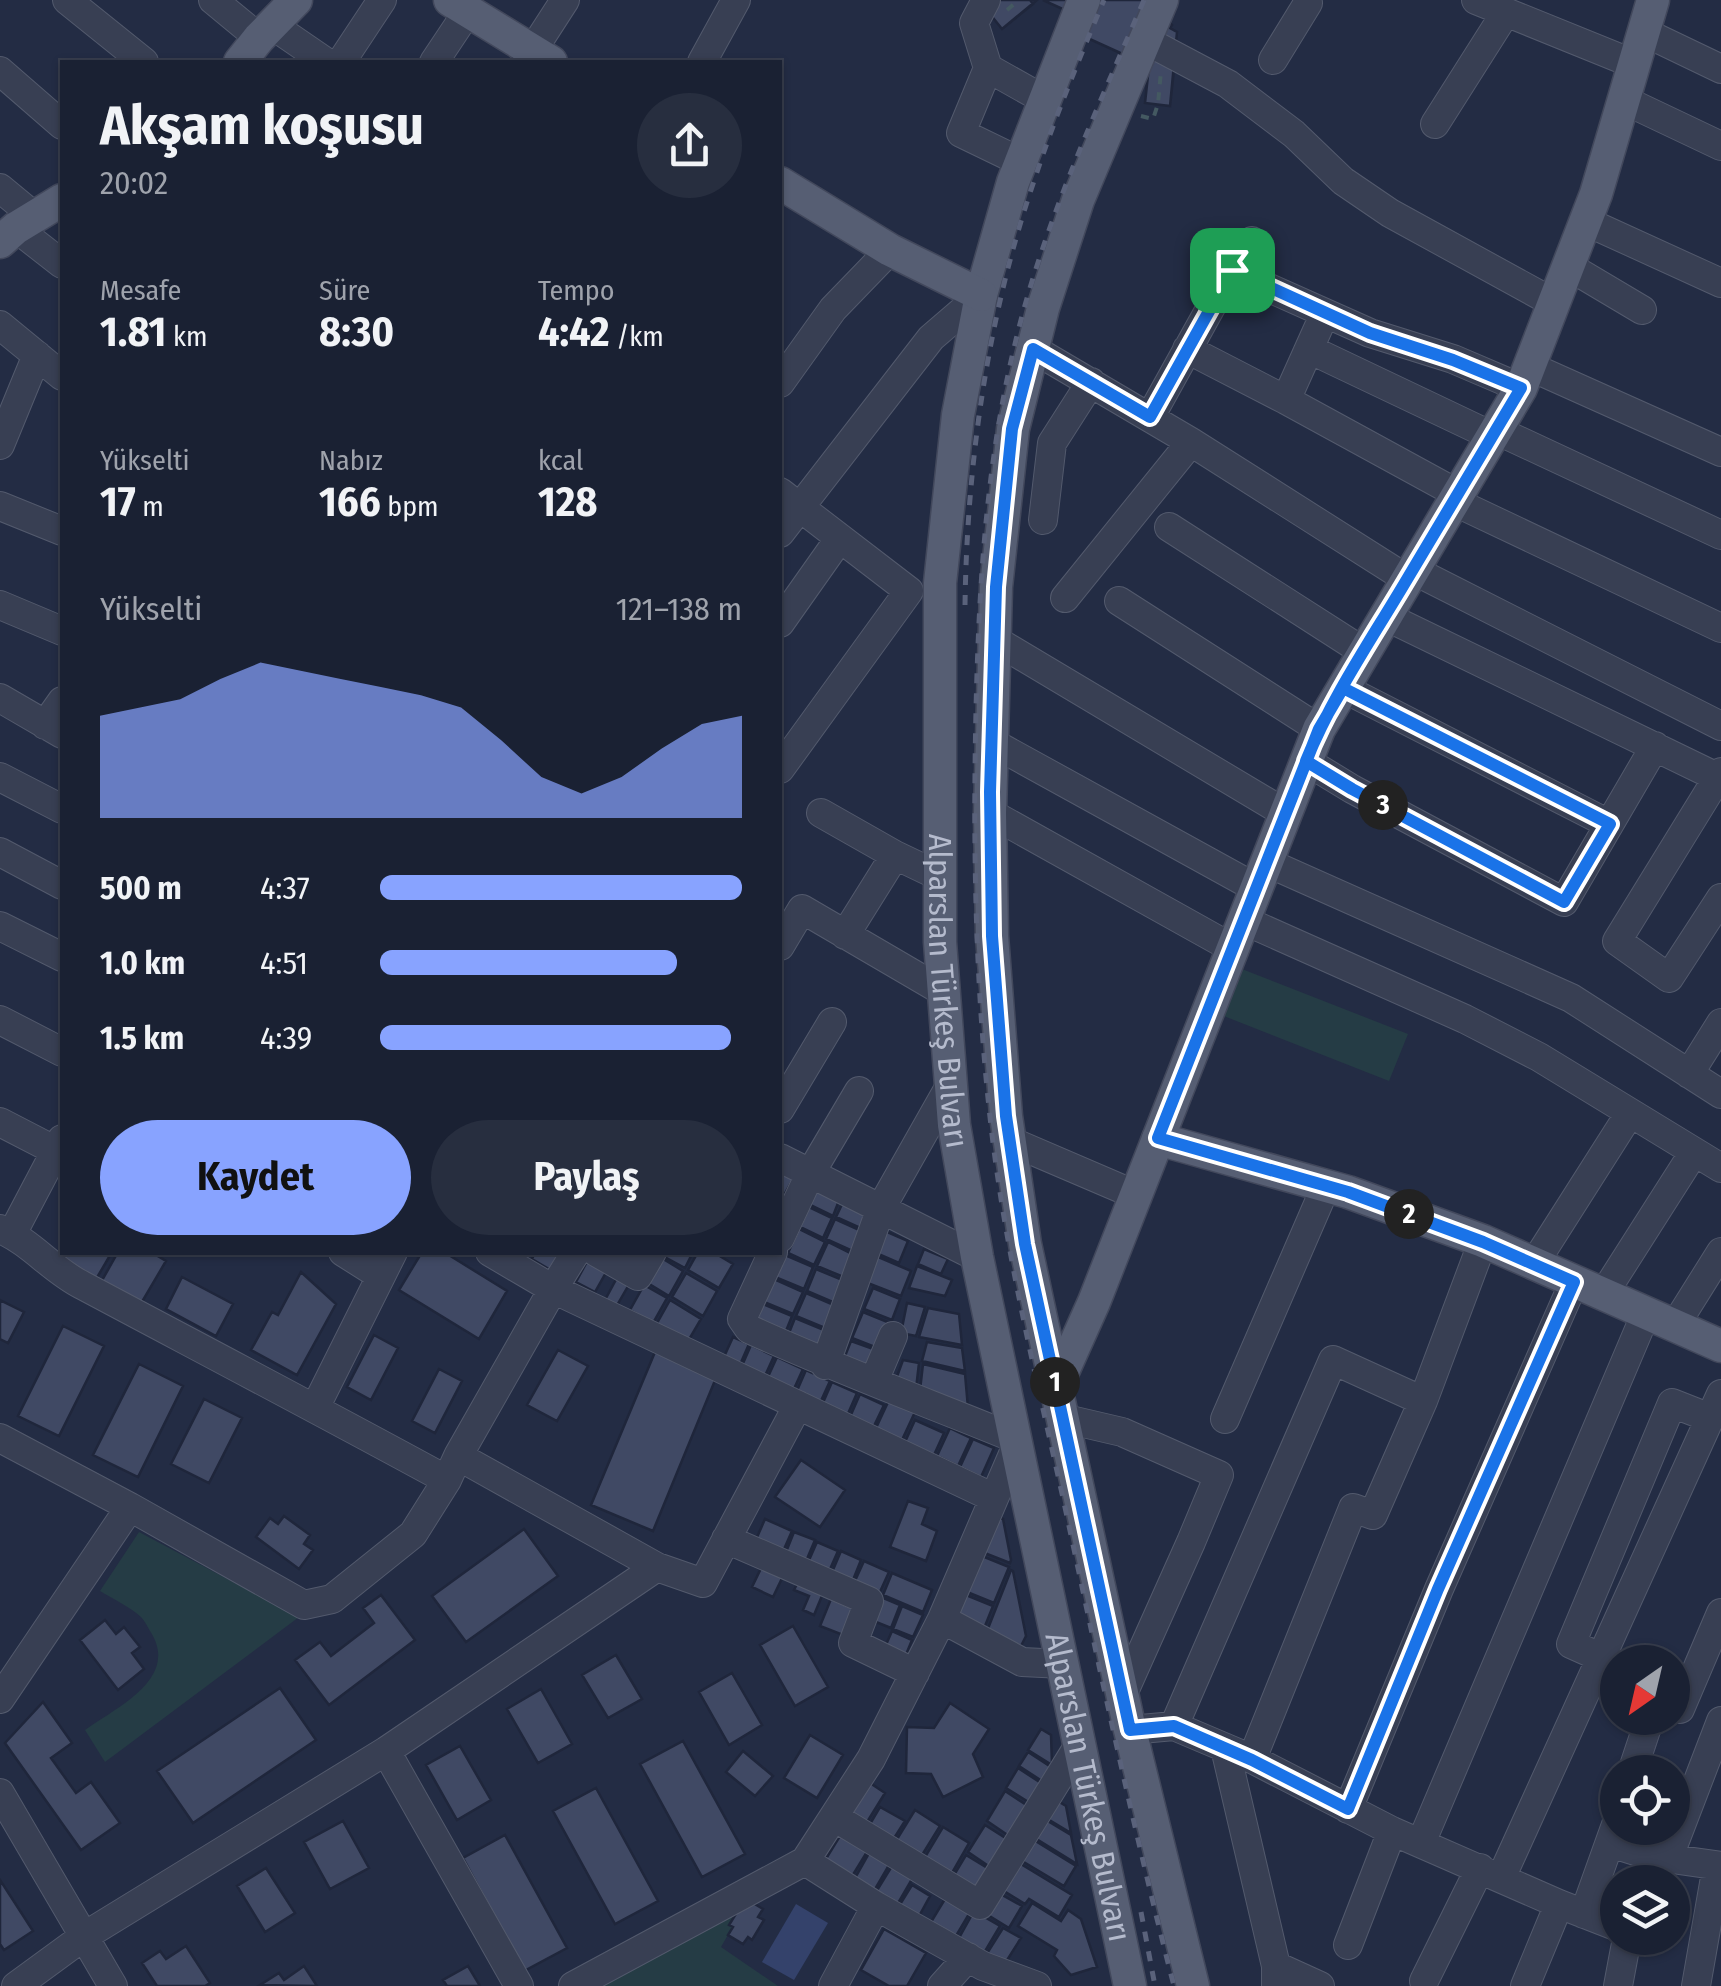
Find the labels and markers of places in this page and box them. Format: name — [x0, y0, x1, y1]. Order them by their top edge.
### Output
pin — [1190, 228, 1275, 313]
pin: 3 — [1358, 780, 1408, 830]
pin: 2 — [1384, 1189, 1434, 1239]
pin: 1 — [1030, 1357, 1080, 1407]

